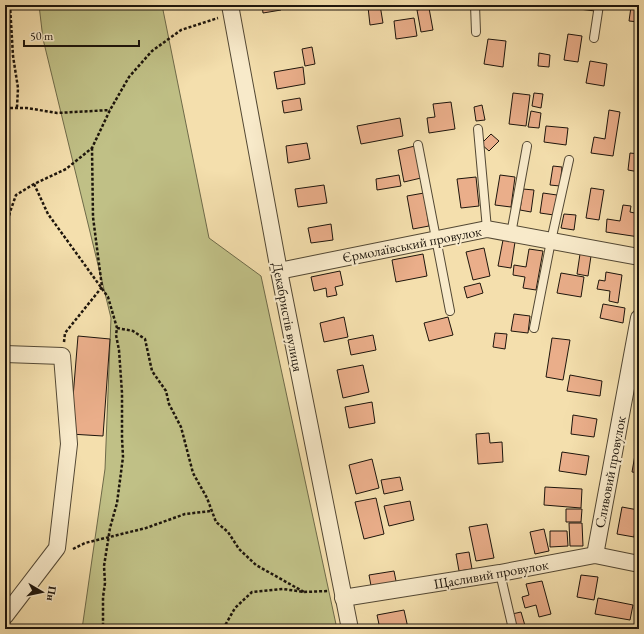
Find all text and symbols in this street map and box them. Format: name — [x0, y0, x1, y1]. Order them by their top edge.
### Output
scale bar — [24, 22, 139, 48]
text: 50 m — [30, 28, 54, 44]
street label: Єрмолаївський провулок — [341, 222, 484, 266]
street label: Декабристів вулиця — [269, 261, 307, 373]
street label: Сливовий провулок — [590, 414, 630, 529]
street label: Щасливий провулок — [432, 555, 550, 593]
north arrow — [22, 572, 62, 612]
text: Пн — [44, 585, 60, 603]

